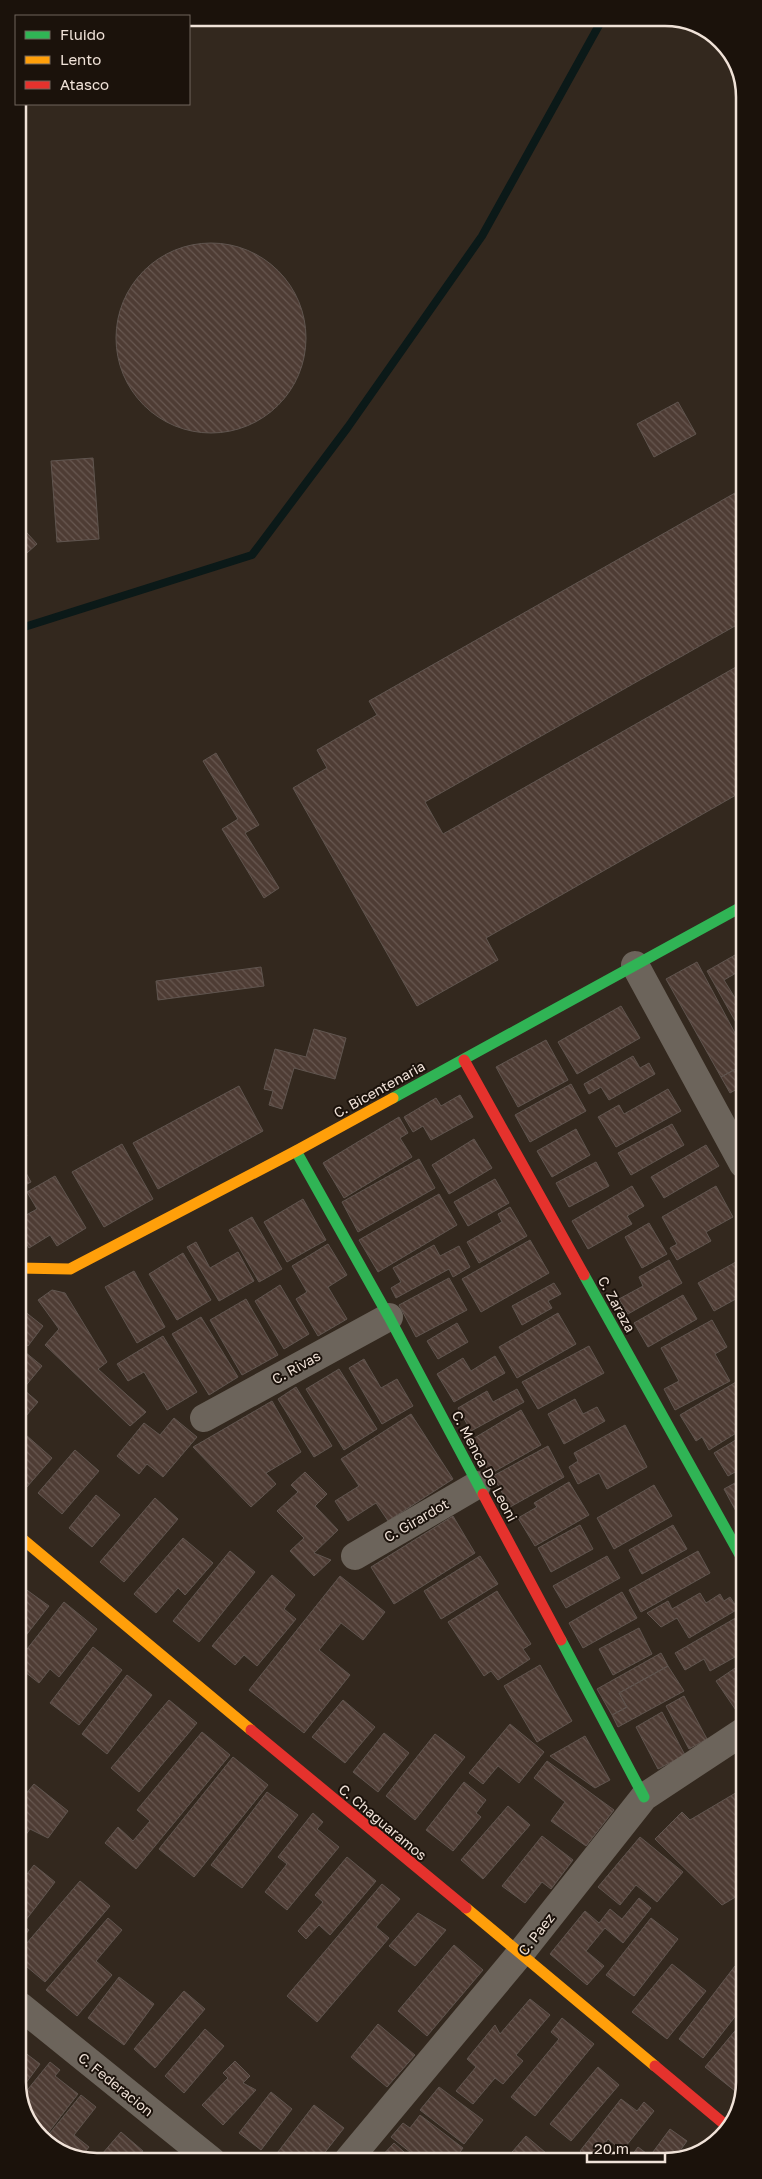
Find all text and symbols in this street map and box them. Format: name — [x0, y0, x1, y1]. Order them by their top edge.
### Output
legend — [15, 15, 190, 105]
text: Fluido — [60, 25, 105, 43]
text: Lento — [60, 50, 101, 68]
text: Atasco — [60, 75, 109, 93]
street label: C. Bicentenaria — [330, 1057, 428, 1121]
street label: C. Zaraza — [595, 1273, 639, 1335]
street label: C. Rivas — [269, 1347, 323, 1387]
street label: C. Menca De Leoni — [449, 1408, 521, 1524]
street label: C. Girardot — [381, 1495, 451, 1545]
street label: C. Chaguaramos — [336, 1780, 430, 1864]
street label: C. Paez — [514, 1909, 558, 1959]
street label: C. Federacion — [75, 2049, 157, 2119]
scale bar — [587, 2132, 664, 2164]
text: 20 m — [594, 2139, 629, 2157]

